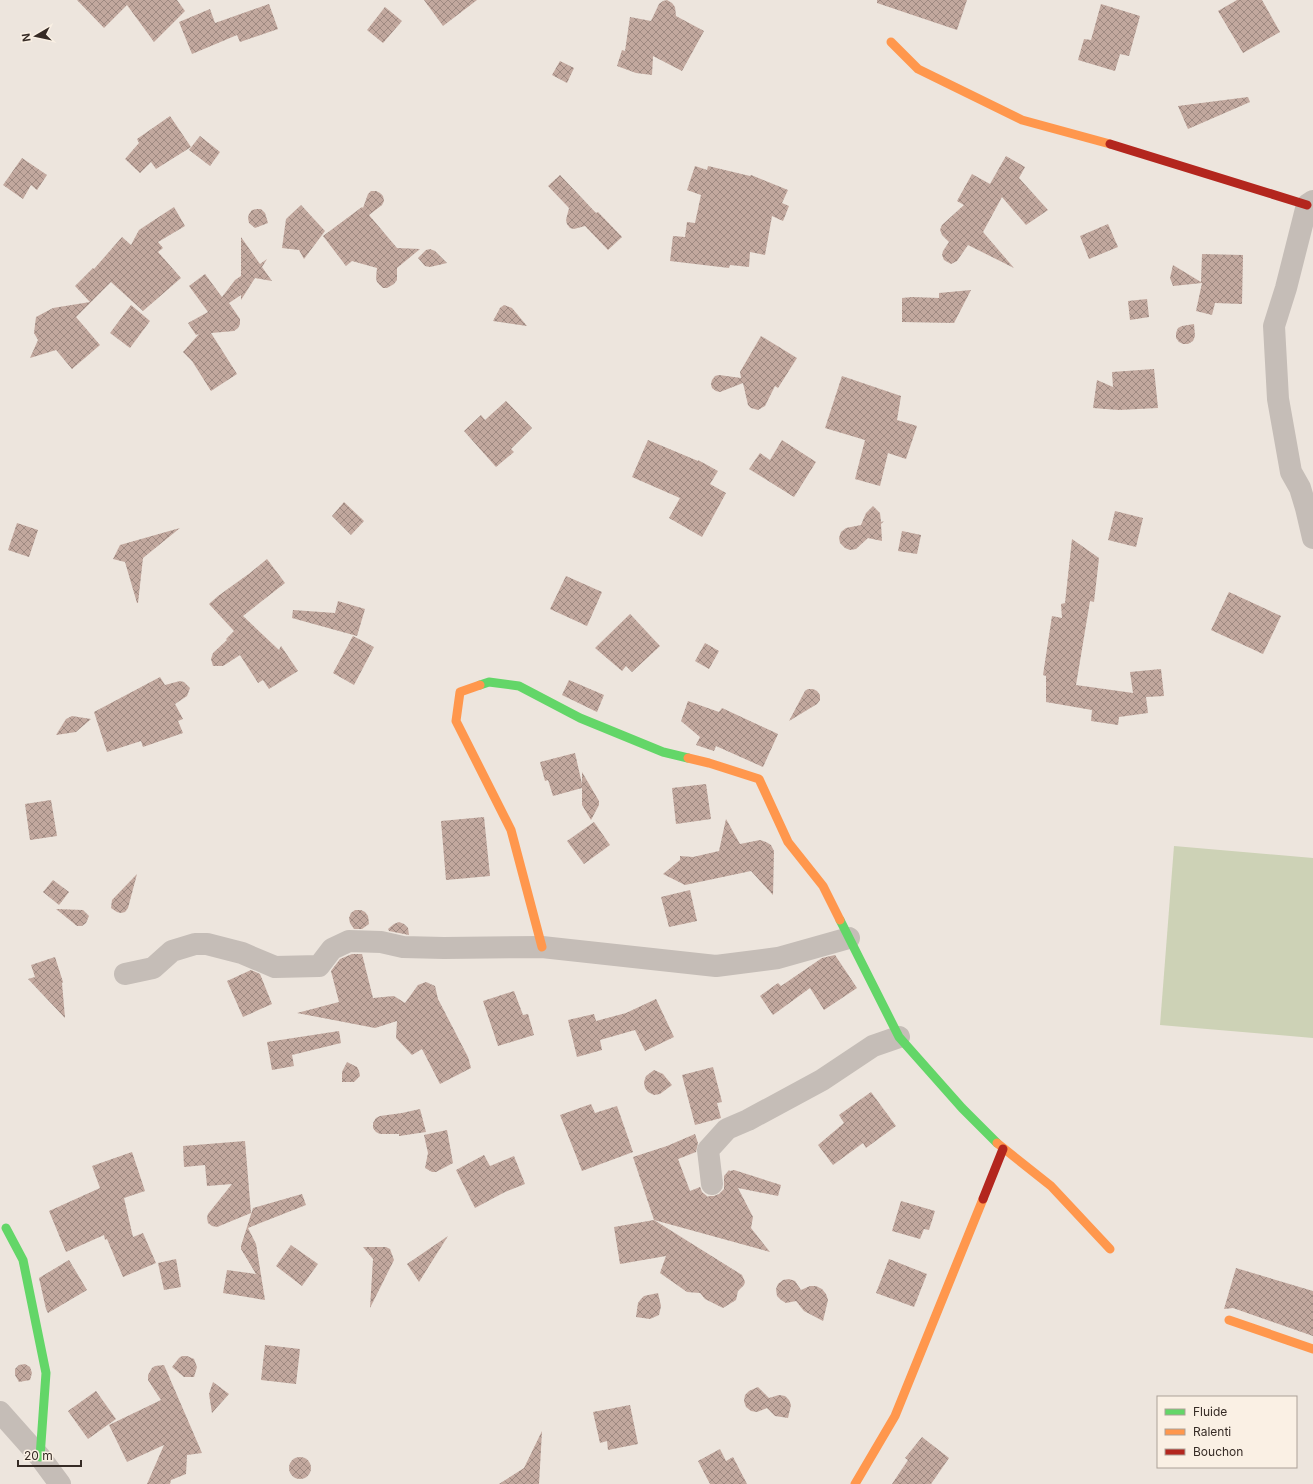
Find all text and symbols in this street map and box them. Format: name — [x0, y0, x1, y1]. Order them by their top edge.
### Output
north arrow — [16, 16, 56, 56]
text: N — [19, 32, 34, 43]
legend — [1157, 1396, 1297, 1468]
text: Fluide — [1193, 1404, 1227, 1419]
text: Ralenti — [1193, 1424, 1231, 1439]
scale bar — [18, 1442, 81, 1468]
text: Bouchon — [1193, 1444, 1243, 1459]
text: 20 m — [24, 1448, 53, 1463]

